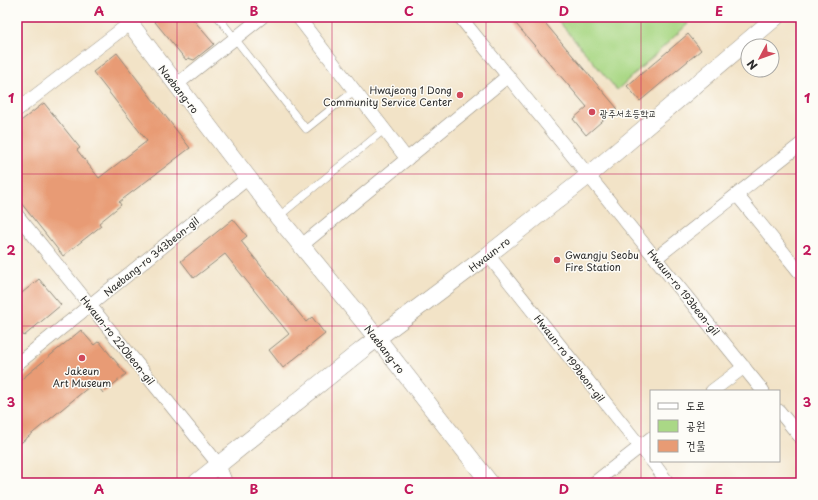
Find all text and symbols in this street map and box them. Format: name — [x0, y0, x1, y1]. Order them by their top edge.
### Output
text: A — [94, 1, 104, 20]
text: B — [250, 1, 259, 20]
text: C — [404, 1, 414, 20]
text: D — [559, 1, 569, 20]
text: E — [715, 1, 723, 20]
north arrow — [740, 38, 780, 78]
text: N — [743, 56, 761, 74]
street label: Naebang-ro — [155, 62, 203, 117]
place label: Hwajeong 1 Dong Community Service Center — [323, 82, 452, 109]
text: 1 — [8, 88, 14, 107]
text: 1 — [804, 88, 810, 107]
marker: Hwajeong 1 Dong Community Service Center — [455, 90, 465, 100]
place label: 광주서초등학교 — [600, 105, 656, 120]
marker: 광주서초등학교 — [587, 107, 597, 117]
street label: Naebang-ro 343beon-gil — [100, 213, 202, 299]
street label: Hwaun-ro — [465, 233, 513, 275]
text: 2 — [6, 240, 16, 259]
text: 2 — [802, 240, 812, 259]
street label: Hwaun-ro 193beon-gil — [644, 246, 724, 339]
place label: Gwangju Seobu Fire Station — [565, 247, 639, 274]
marker: Gwangju Seobu Fire Station — [552, 255, 562, 265]
street label: Hwaun-ro 220beon-gil — [77, 292, 159, 388]
street label: Hwaun-ro 199beon-gil — [531, 311, 609, 405]
street label: Naebang-ro — [361, 322, 409, 377]
marker: Jakeun Art Museum — [77, 353, 87, 363]
place label: Jakeun Art Museum — [53, 363, 111, 390]
legend — [650, 390, 780, 462]
text: 3 — [7, 392, 16, 411]
text: 3 — [803, 392, 812, 411]
text: 도로 — [686, 396, 705, 414]
text: 공원 — [686, 416, 705, 434]
text: 건물 — [686, 436, 706, 454]
text: A — [94, 479, 104, 498]
text: B — [250, 479, 259, 498]
text: C — [404, 479, 414, 498]
text: D — [559, 479, 569, 498]
text: E — [715, 479, 723, 498]

